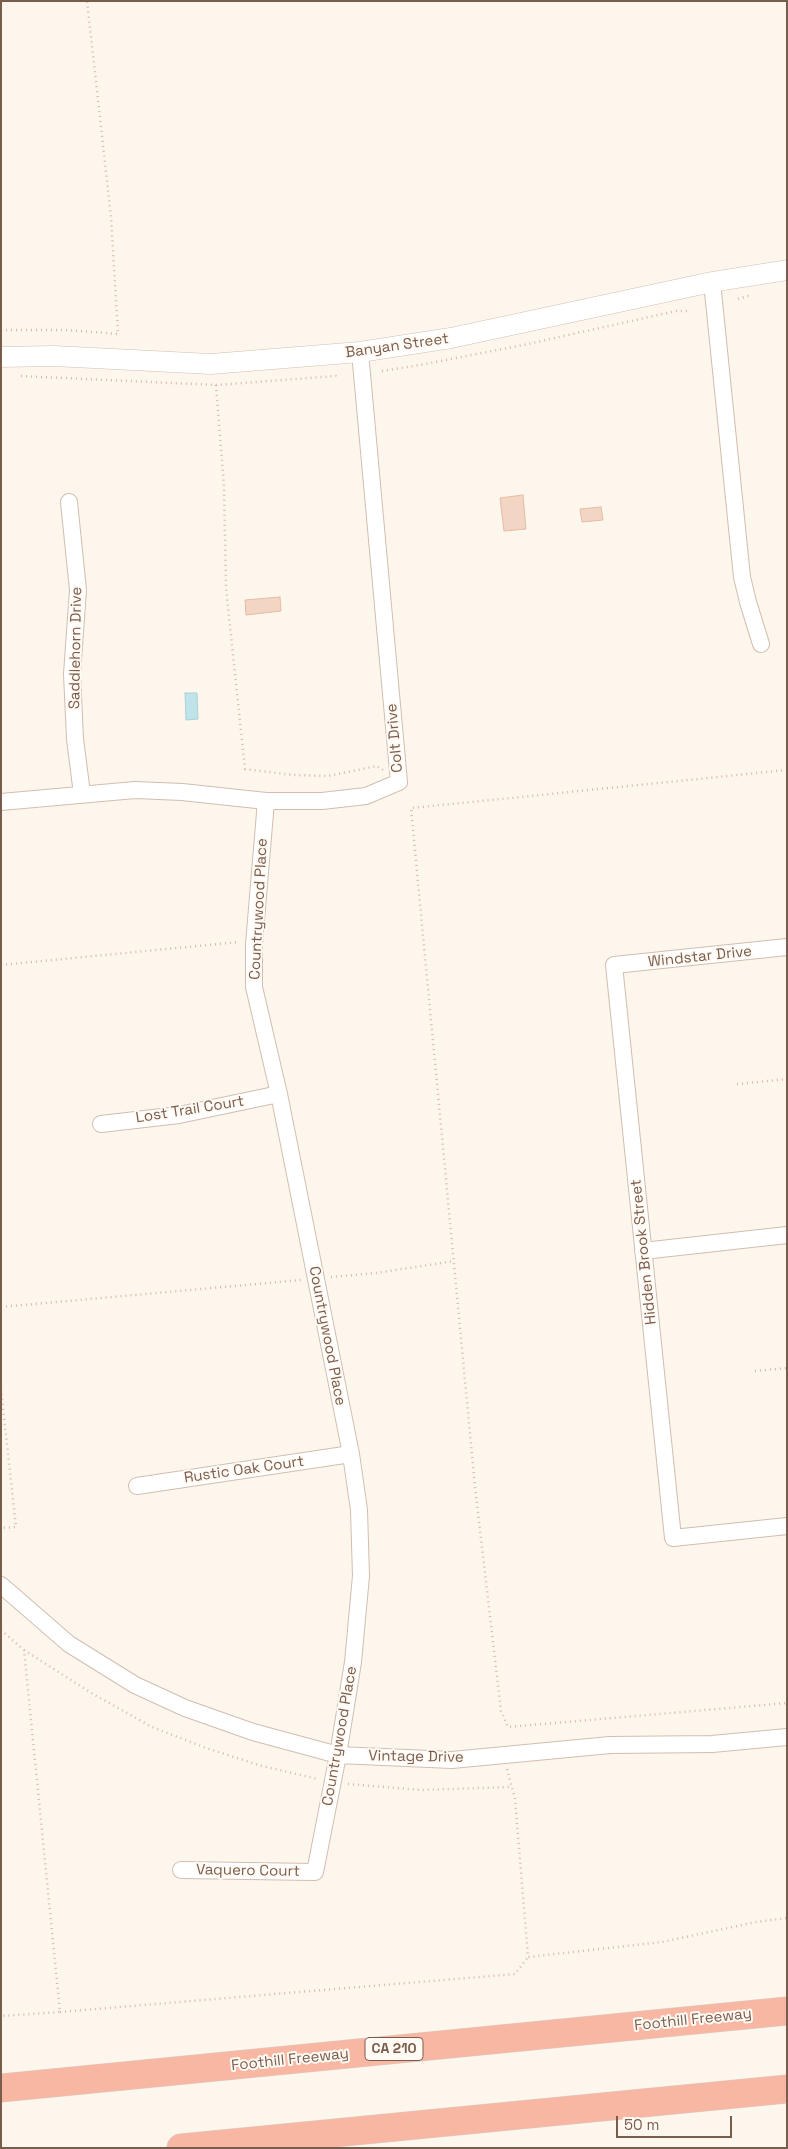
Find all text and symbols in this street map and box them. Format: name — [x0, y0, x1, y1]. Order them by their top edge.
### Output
street label: Banyan Street — [344, 330, 450, 362]
street label: Saddlehorn Drive — [66, 587, 86, 709]
street label: Colt Drive — [383, 703, 407, 773]
street label: Countrywood Place — [246, 838, 272, 980]
street label: Windstar Drive — [647, 943, 753, 971]
street label: Lost Trail Court — [135, 1093, 245, 1127]
street label: Hidden Brook Street — [627, 1178, 661, 1326]
street label: Countrywood Place — [305, 1265, 349, 1407]
street label: Rustic Oak Court — [183, 1453, 305, 1487]
street label: Countrywood Place — [319, 1665, 361, 1807]
street label: Vintage Drive — [368, 1747, 464, 1767]
street label: Vaquero Court — [196, 1861, 300, 1881]
street label: Foothill Freeway — [633, 2005, 753, 2035]
road number: CA 210 — [365, 2038, 423, 2060]
street label: Foothill Freeway — [230, 2045, 350, 2075]
scale bar — [618, 2106, 734, 2138]
text: 50 m — [624, 2115, 659, 2134]

